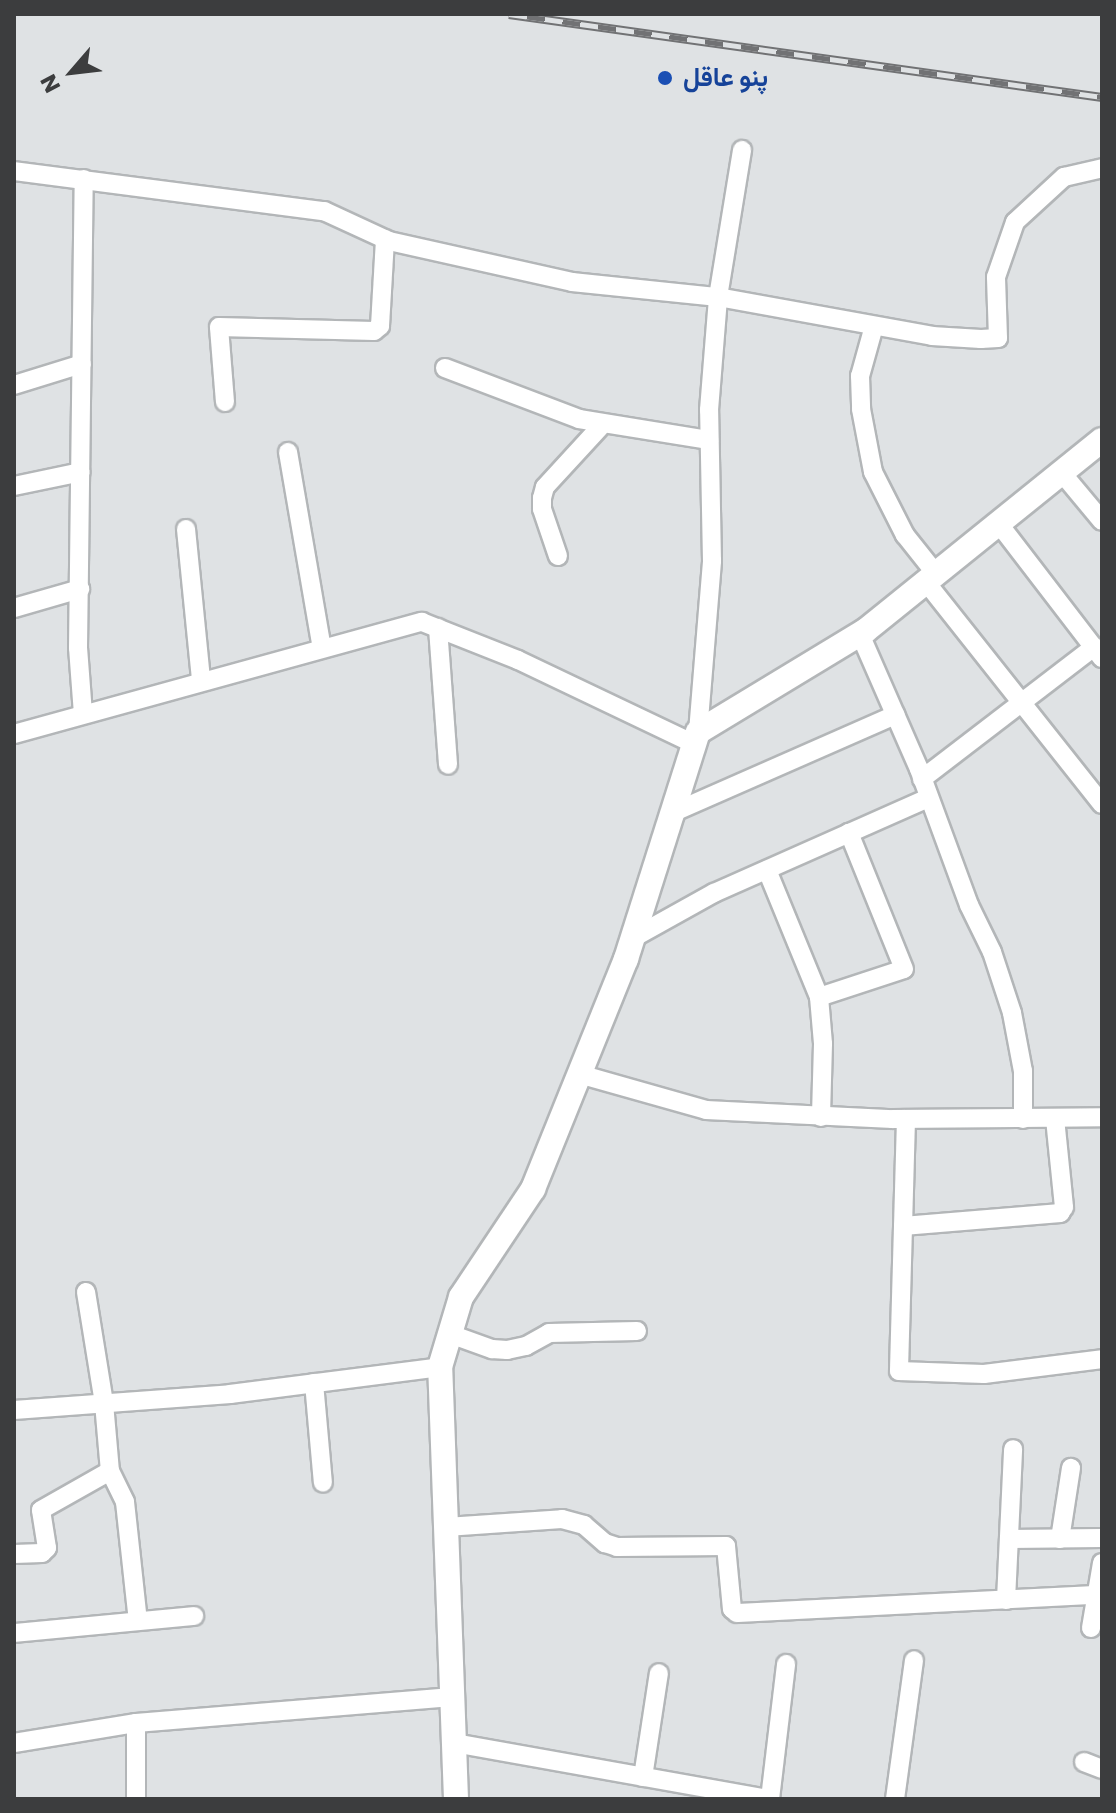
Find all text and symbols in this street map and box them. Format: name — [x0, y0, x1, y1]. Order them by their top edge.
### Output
north arrow — [32, 32, 112, 112]
place label: پنو عاقل — [683, 62, 768, 94]
marker: پنو عاقل — [654, 67, 676, 89]
text: N — [33, 69, 68, 98]

